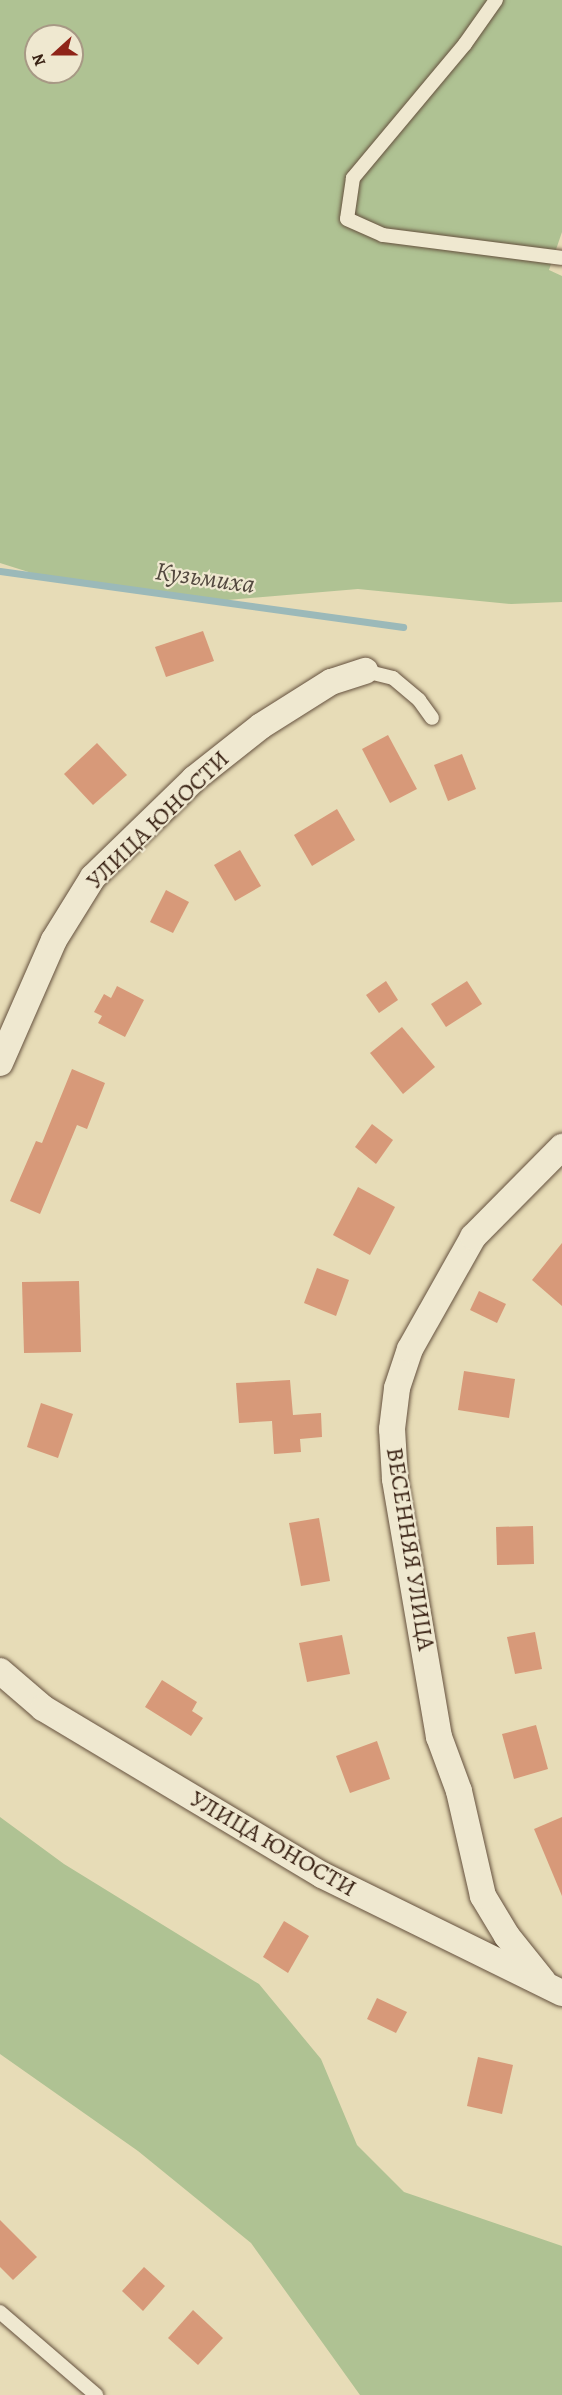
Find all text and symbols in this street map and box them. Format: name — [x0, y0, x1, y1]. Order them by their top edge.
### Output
north arrow — [24, 24, 84, 84]
text: N — [27, 50, 51, 69]
water label: Кузьмиха — [153, 556, 257, 600]
street label: УЛИЦА ЮНОСТИ — [81, 745, 235, 895]
street label: ВЕСЕННЯЯ УЛИЦА — [380, 1445, 440, 1653]
street label: УЛИЦА ЮНОСТИ — [185, 1785, 361, 1903]

